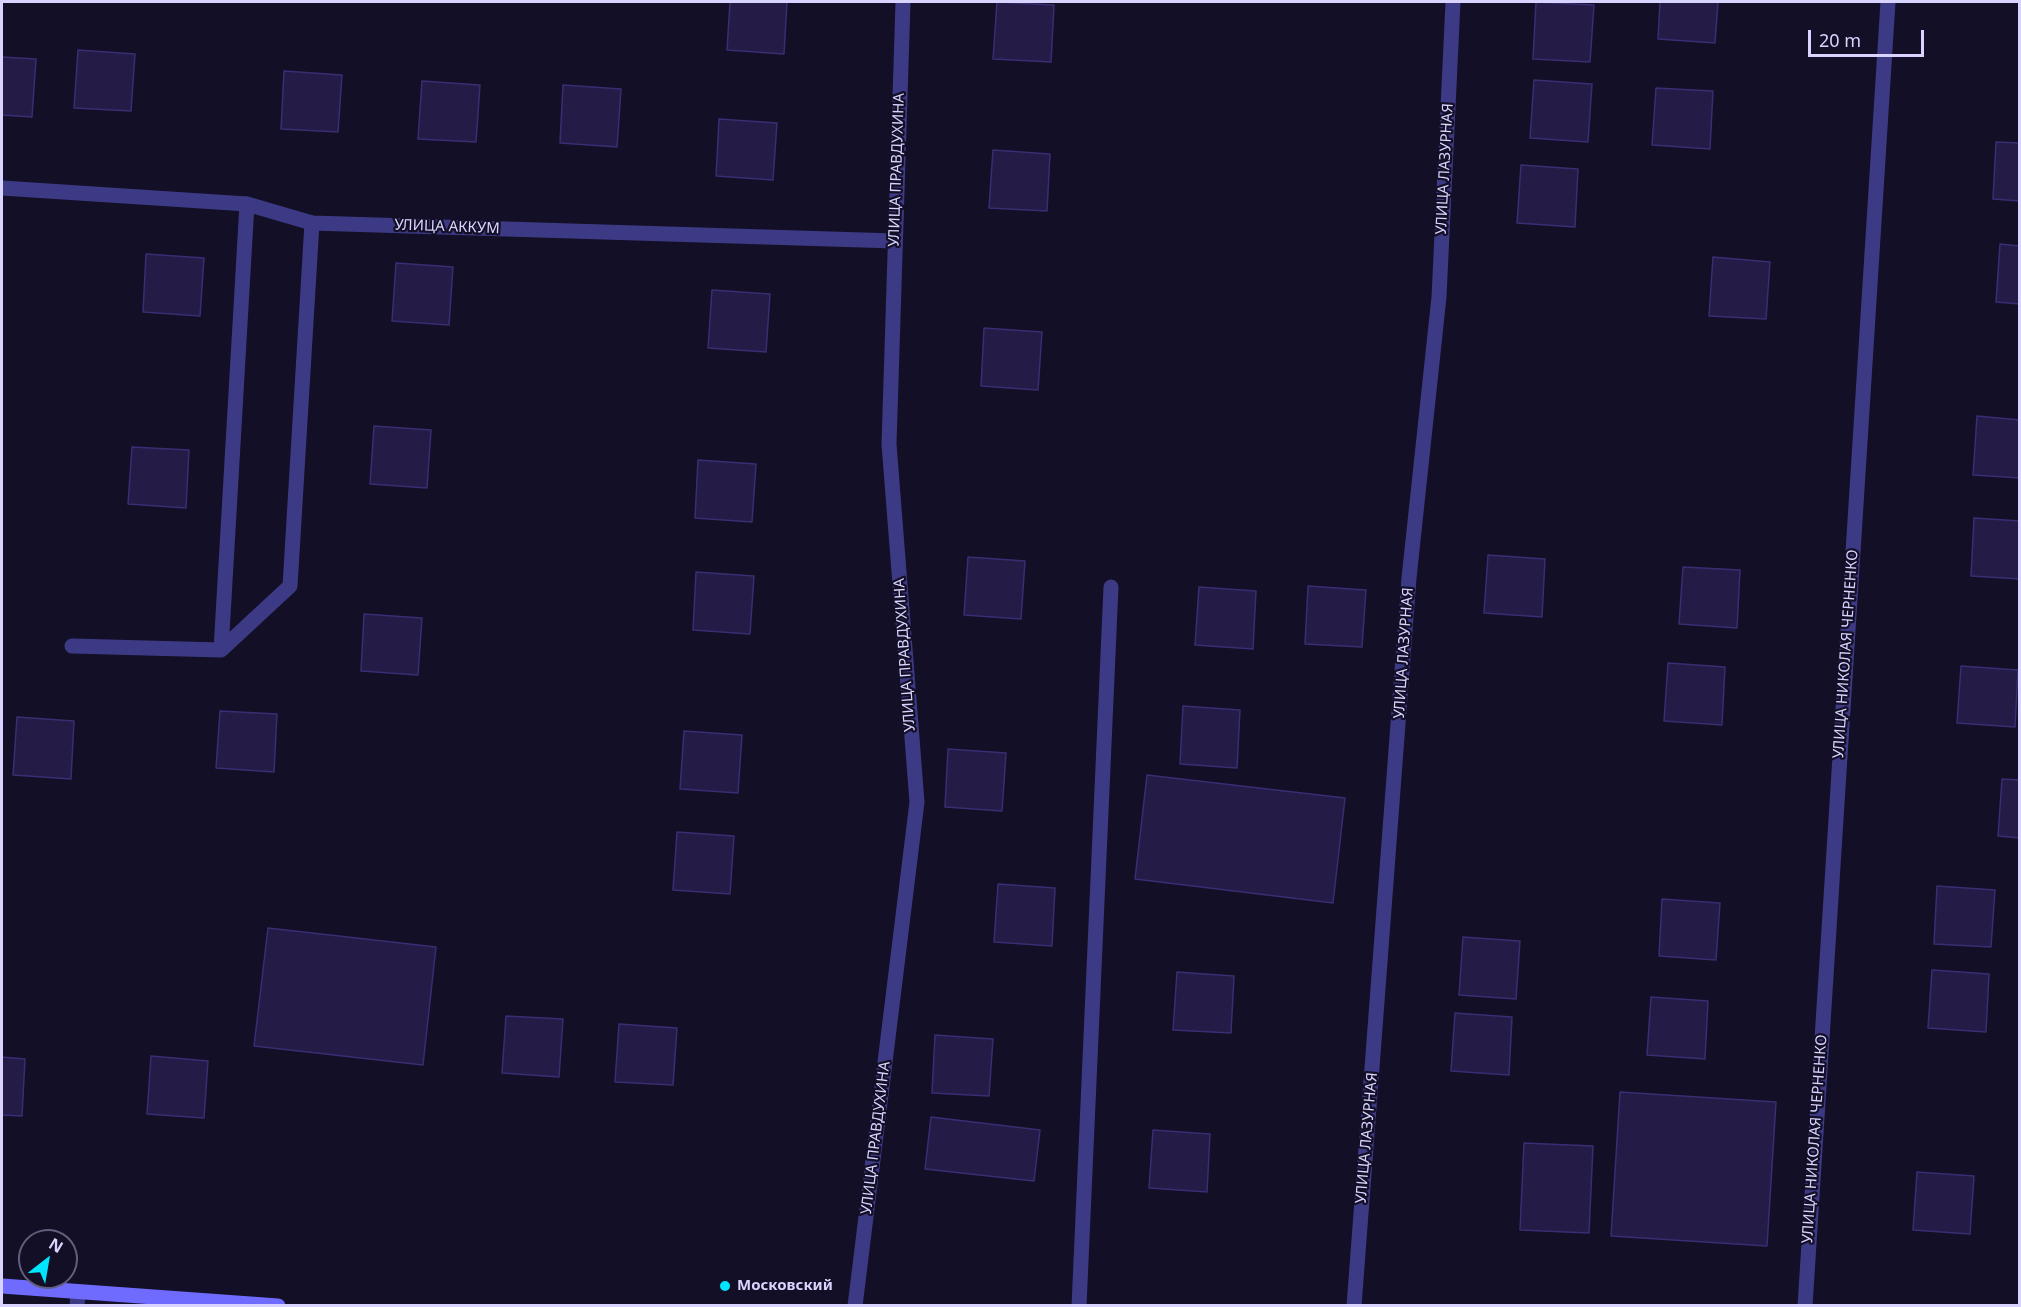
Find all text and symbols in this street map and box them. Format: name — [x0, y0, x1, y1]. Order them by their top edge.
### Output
scale bar — [1811, 18, 1926, 56]
text: 20 m — [1819, 28, 1861, 52]
street label: УЛИЦА ПРАВДУХИНА — [885, 93, 909, 247]
street label: УЛИЦА ЛАЗУРНАЯ — [1433, 103, 1457, 235]
street label: УЛИЦА АККУМ — [394, 216, 500, 238]
street label: УЛИЦА НИКОЛАЯ ЧЕРНЕНКО — [1830, 549, 1862, 759]
street label: УЛИЦА ПРАВДУХИНА — [891, 578, 919, 732]
street label: УЛИЦА ЛАЗУРНАЯ — [1390, 587, 1418, 719]
street label: УЛИЦА НИКОЛАЯ ЧЕРНЕНКО — [1799, 1034, 1831, 1244]
street label: УЛИЦА ПРАВДУХИНА — [858, 1060, 894, 1216]
street label: УЛИЦА ЛАЗУРНАЯ — [1352, 1072, 1382, 1204]
north arrow — [18, 1229, 78, 1289]
text: N — [45, 1233, 67, 1258]
place label: Московский — [737, 1277, 833, 1295]
marker: Московский — [718, 1279, 732, 1293]

